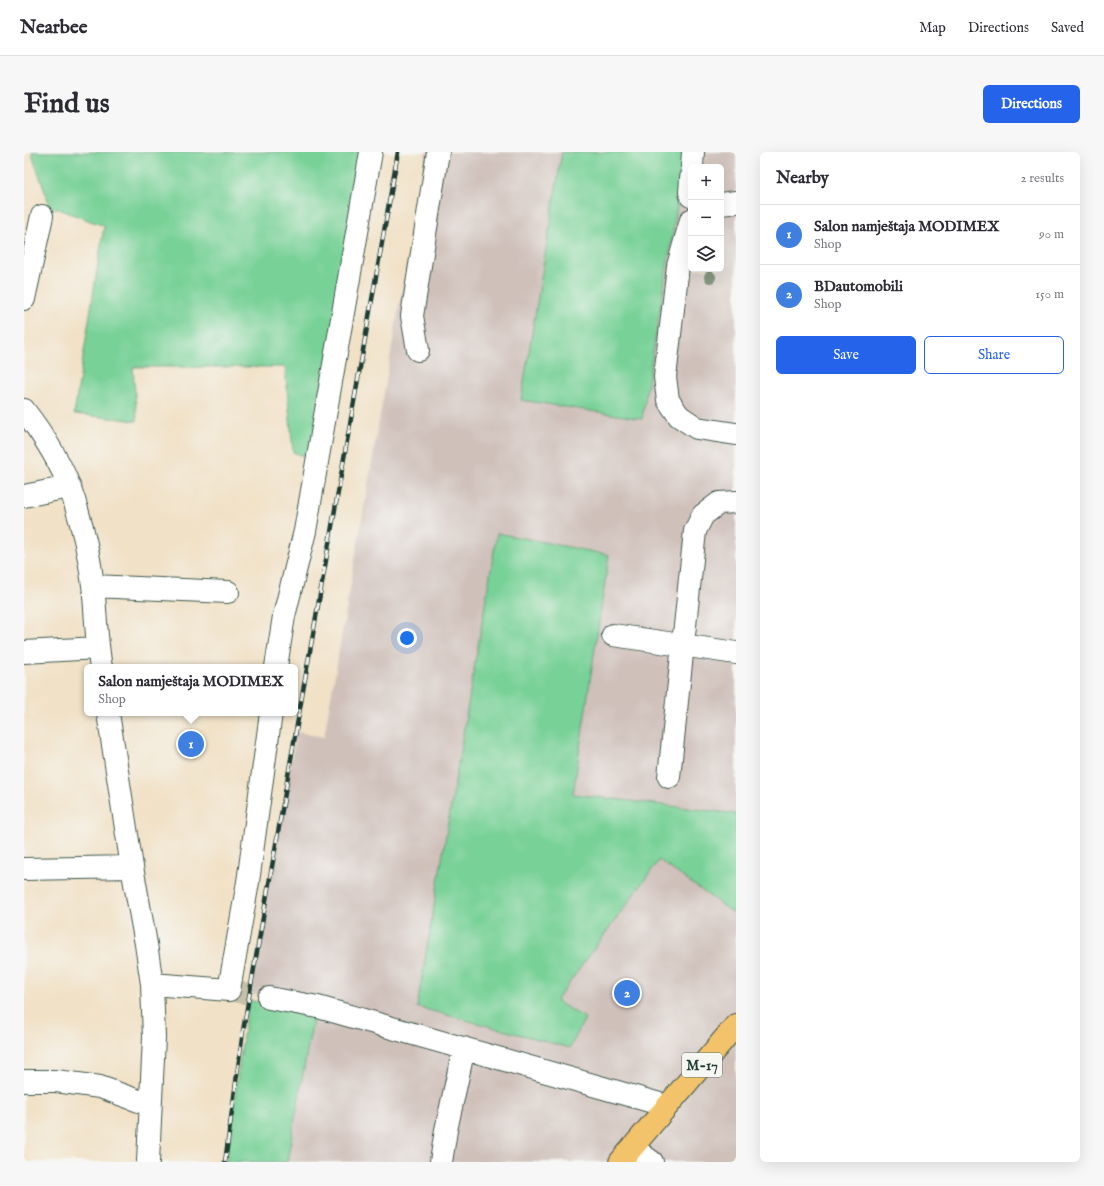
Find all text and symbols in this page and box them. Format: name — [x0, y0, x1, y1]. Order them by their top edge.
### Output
text: Nearbee — [20, 16, 87, 40]
text: Map — [919, 19, 946, 37]
text: Directions — [968, 19, 1029, 37]
text: Saved — [1051, 19, 1084, 37]
button: Directions — [983, 85, 1080, 123]
text: Find us — [24, 87, 110, 122]
map controls — [688, 164, 724, 272]
button: + — [688, 164, 724, 200]
text: Nearby — [776, 168, 829, 189]
text: 2 results — [1020, 170, 1064, 187]
button: − — [688, 200, 724, 236]
text: Salon namještaja MODIMEX — [814, 217, 999, 236]
text: 1 — [787, 226, 791, 243]
text: 90 m — [1039, 226, 1064, 243]
button: layers — [688, 236, 724, 272]
text: Shop — [814, 236, 842, 253]
text: BDautomobili — [814, 277, 903, 296]
text: 2 — [786, 286, 792, 303]
text: 150 m — [1035, 286, 1064, 303]
text: Shop — [814, 296, 842, 313]
button: Save — [776, 336, 916, 374]
button: Share — [924, 336, 1064, 374]
your location — [397, 628, 417, 648]
popup — [84, 664, 298, 716]
text: Salon namještaja MODIMEX — [98, 672, 284, 691]
text: Shop — [98, 691, 126, 708]
pin: 1 — [178, 729, 204, 759]
pin: 2 — [614, 978, 640, 1008]
road number: M-17 — [682, 1053, 722, 1077]

